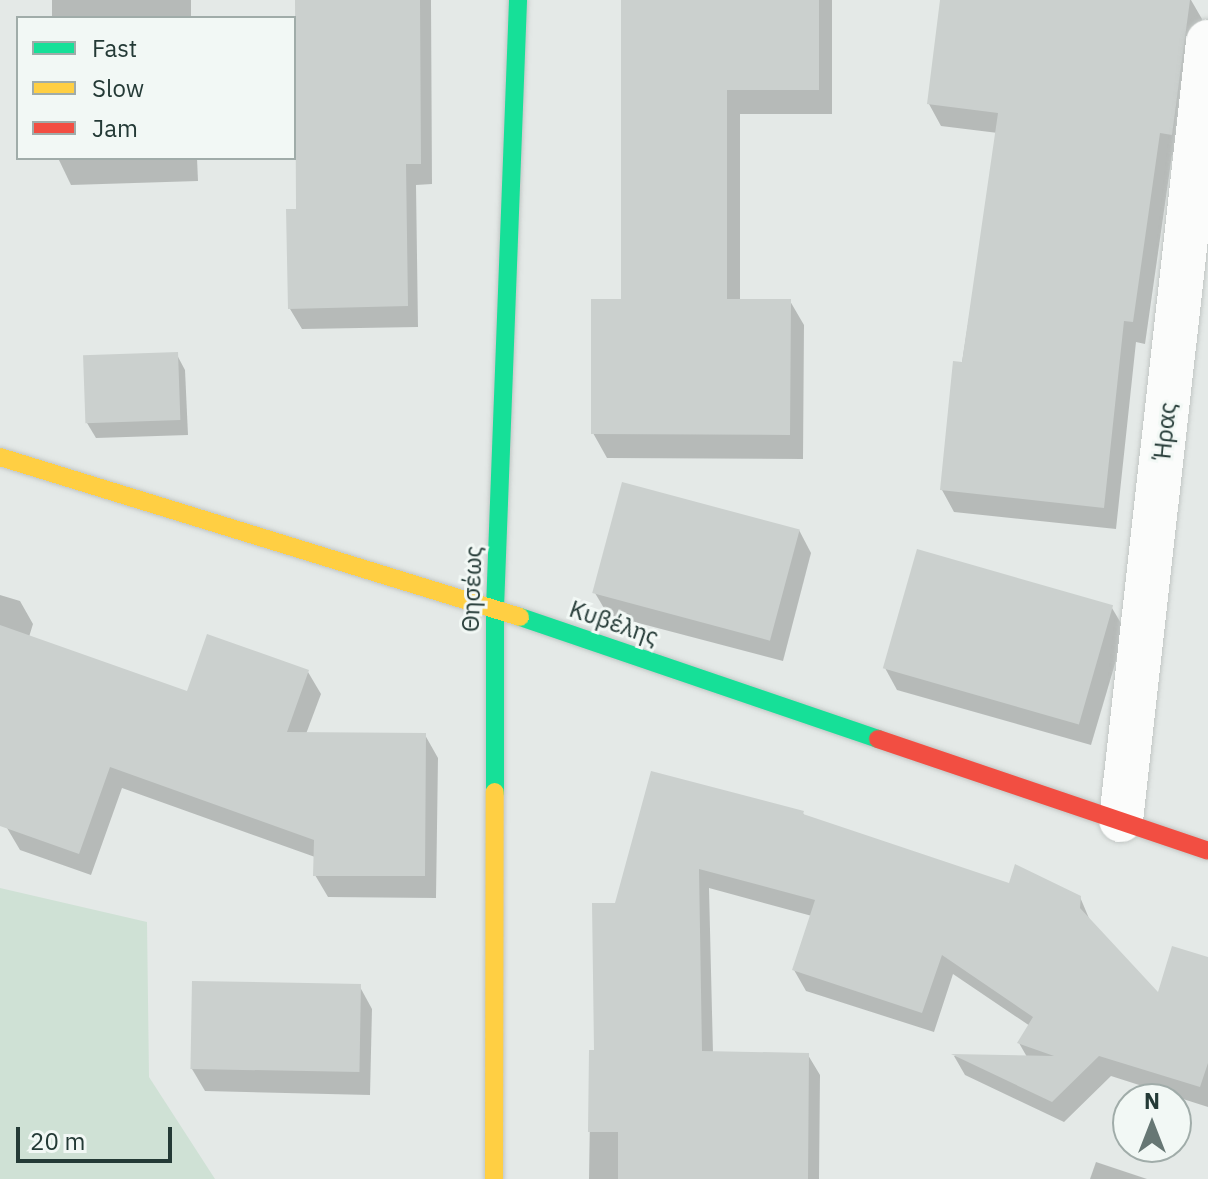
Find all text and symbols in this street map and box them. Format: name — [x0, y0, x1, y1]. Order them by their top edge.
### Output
legend — [16, 16, 296, 160]
text: Fast — [92, 32, 137, 64]
text: Slow — [92, 72, 144, 104]
text: Jam — [92, 112, 138, 144]
street label: Ήρας — [1148, 401, 1182, 461]
street label: Θησέως — [456, 545, 488, 633]
street label: Κυβέλης — [566, 594, 662, 652]
north arrow — [1112, 1083, 1192, 1163]
text: N — [1144, 1086, 1160, 1115]
scale bar — [20, 1111, 176, 1161]
text: 20 m — [30, 1125, 85, 1157]

